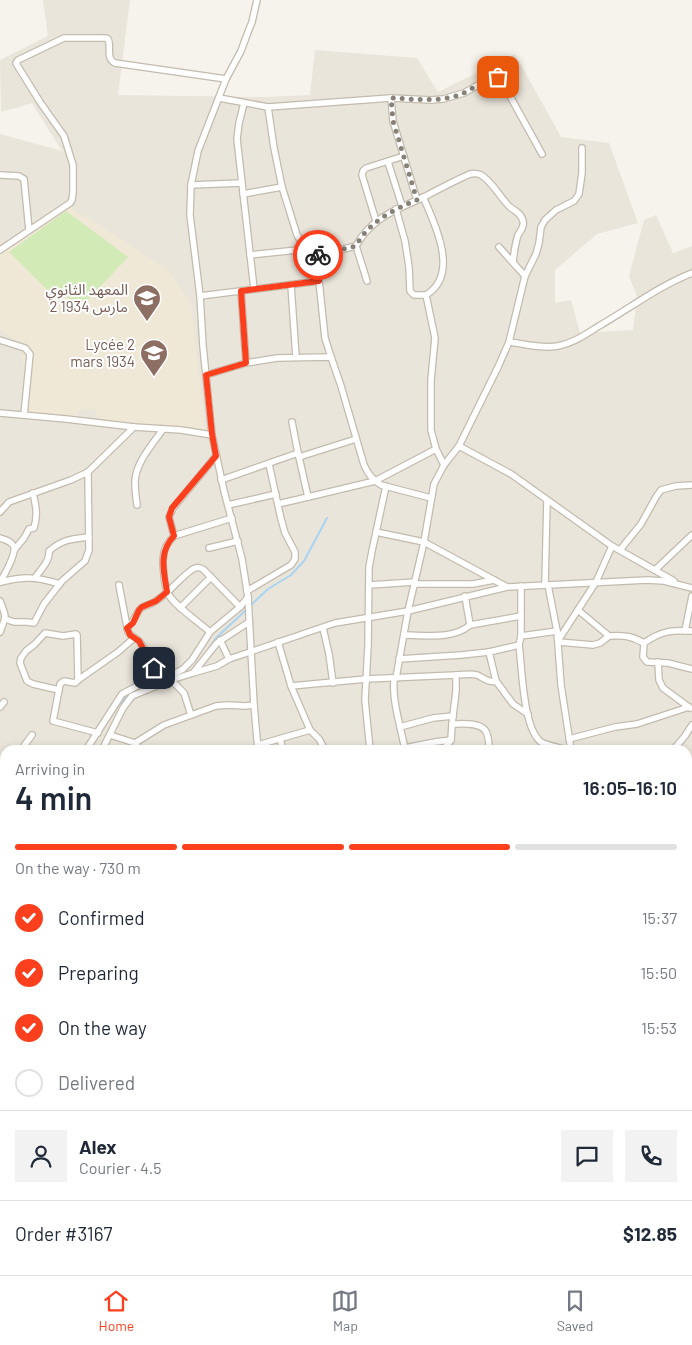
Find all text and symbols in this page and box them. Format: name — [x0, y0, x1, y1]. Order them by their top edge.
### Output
pin — [477, 56, 519, 98]
icon: bag — [484, 63, 512, 91]
courier — [293, 230, 343, 280]
icon: bike — [304, 241, 332, 269]
place label: المعهد الثانوي 2 مارس 1934 — [46, 280, 128, 316]
school or university icon: المعهد الثانوي 2 مارس 1934 — [132, 283, 162, 322]
place label: Lycée 2 mars 1934 — [70, 335, 135, 370]
school or university icon: Lycée 2 mars 1934 — [139, 338, 169, 377]
pin — [133, 647, 175, 689]
icon: home — [140, 654, 168, 682]
text: Arriving in — [15, 759, 85, 778]
text: 16:05–16:10 — [583, 776, 677, 799]
text: 4 min — [15, 778, 92, 816]
text: On the way · 730 m — [15, 858, 141, 877]
icon: check — [15, 904, 43, 932]
text: Confirmed — [58, 906, 145, 929]
text: 15:37 — [642, 908, 677, 927]
icon: check — [15, 959, 43, 987]
text: Preparing — [58, 961, 139, 984]
text: 15:50 — [640, 963, 677, 982]
icon: check — [15, 1014, 43, 1042]
text: On the way — [58, 1016, 147, 1039]
text: 15:53 — [641, 1018, 677, 1037]
text: Delivered — [58, 1071, 135, 1094]
button: person — [15, 1130, 67, 1182]
button: chat — [561, 1130, 613, 1182]
button: phone — [625, 1130, 677, 1182]
text: Alex — [79, 1135, 117, 1158]
text: Courier · 4.5 — [79, 1158, 162, 1177]
text: Order #3167 — [15, 1222, 112, 1245]
text: $12.85 — [623, 1222, 677, 1245]
tab: Home — [99, 1287, 134, 1334]
tab: Map — [331, 1287, 359, 1334]
tab: Saved — [557, 1287, 593, 1334]

